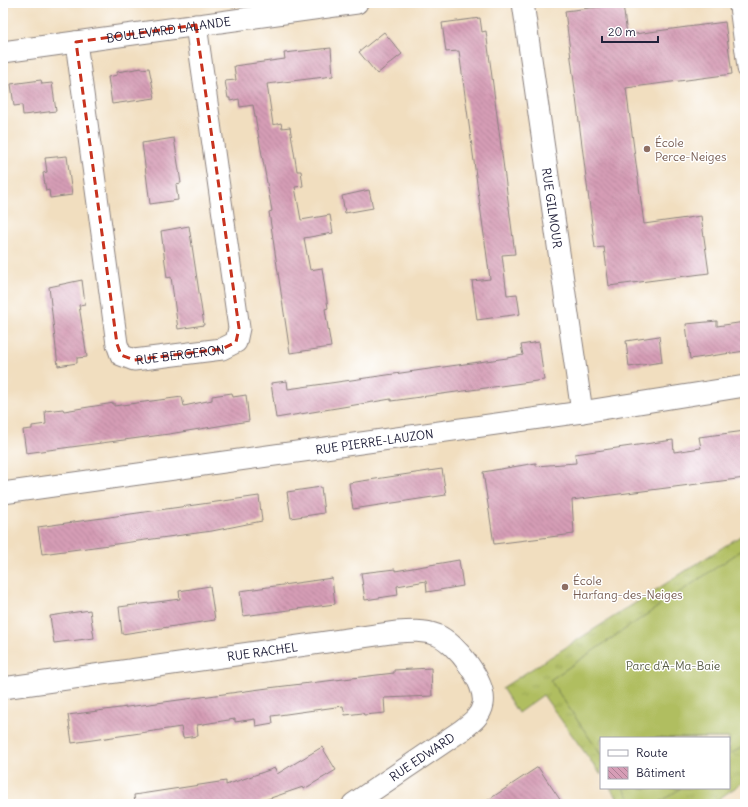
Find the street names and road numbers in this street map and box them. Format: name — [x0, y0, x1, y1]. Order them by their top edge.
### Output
street label: BOULEVARD LALANDE — [105, 13, 231, 45]
street label: RUE GILMOUR — [539, 167, 566, 249]
street label: RUE BERGERON — [135, 341, 225, 367]
street label: RUE PIERRE-LAUZON — [314, 425, 434, 457]
street label: RUE RACHEL — [226, 639, 299, 664]
street label: RUE EDWARD — [386, 730, 458, 784]

